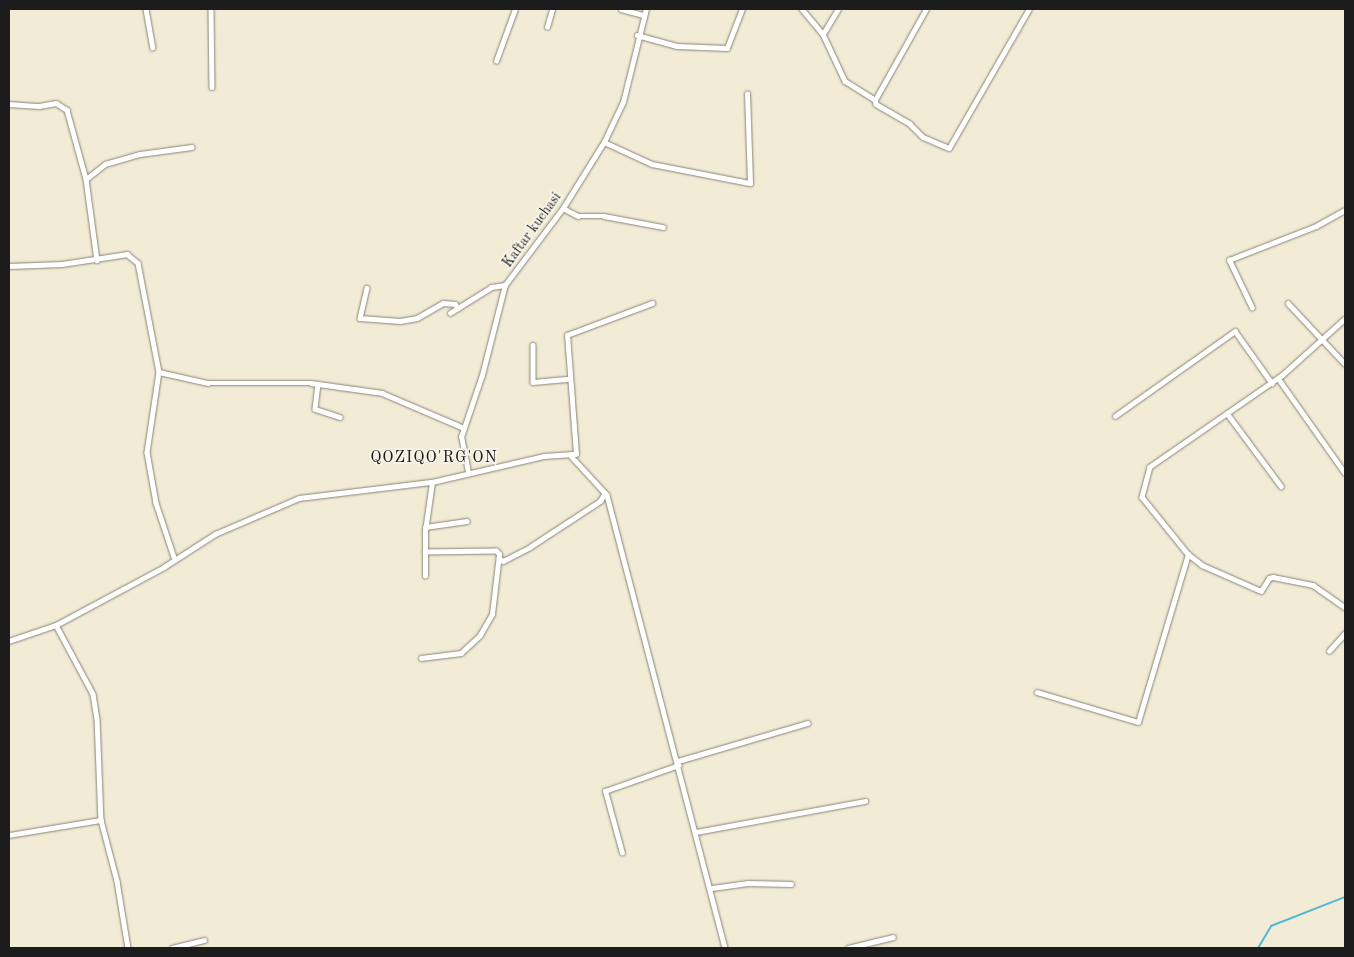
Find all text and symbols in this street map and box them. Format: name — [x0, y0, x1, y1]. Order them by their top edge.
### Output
street label: Kaftar kuchasi — [499, 189, 565, 271]
district label: QOZIQO'RG'ON — [369, 448, 499, 468]

